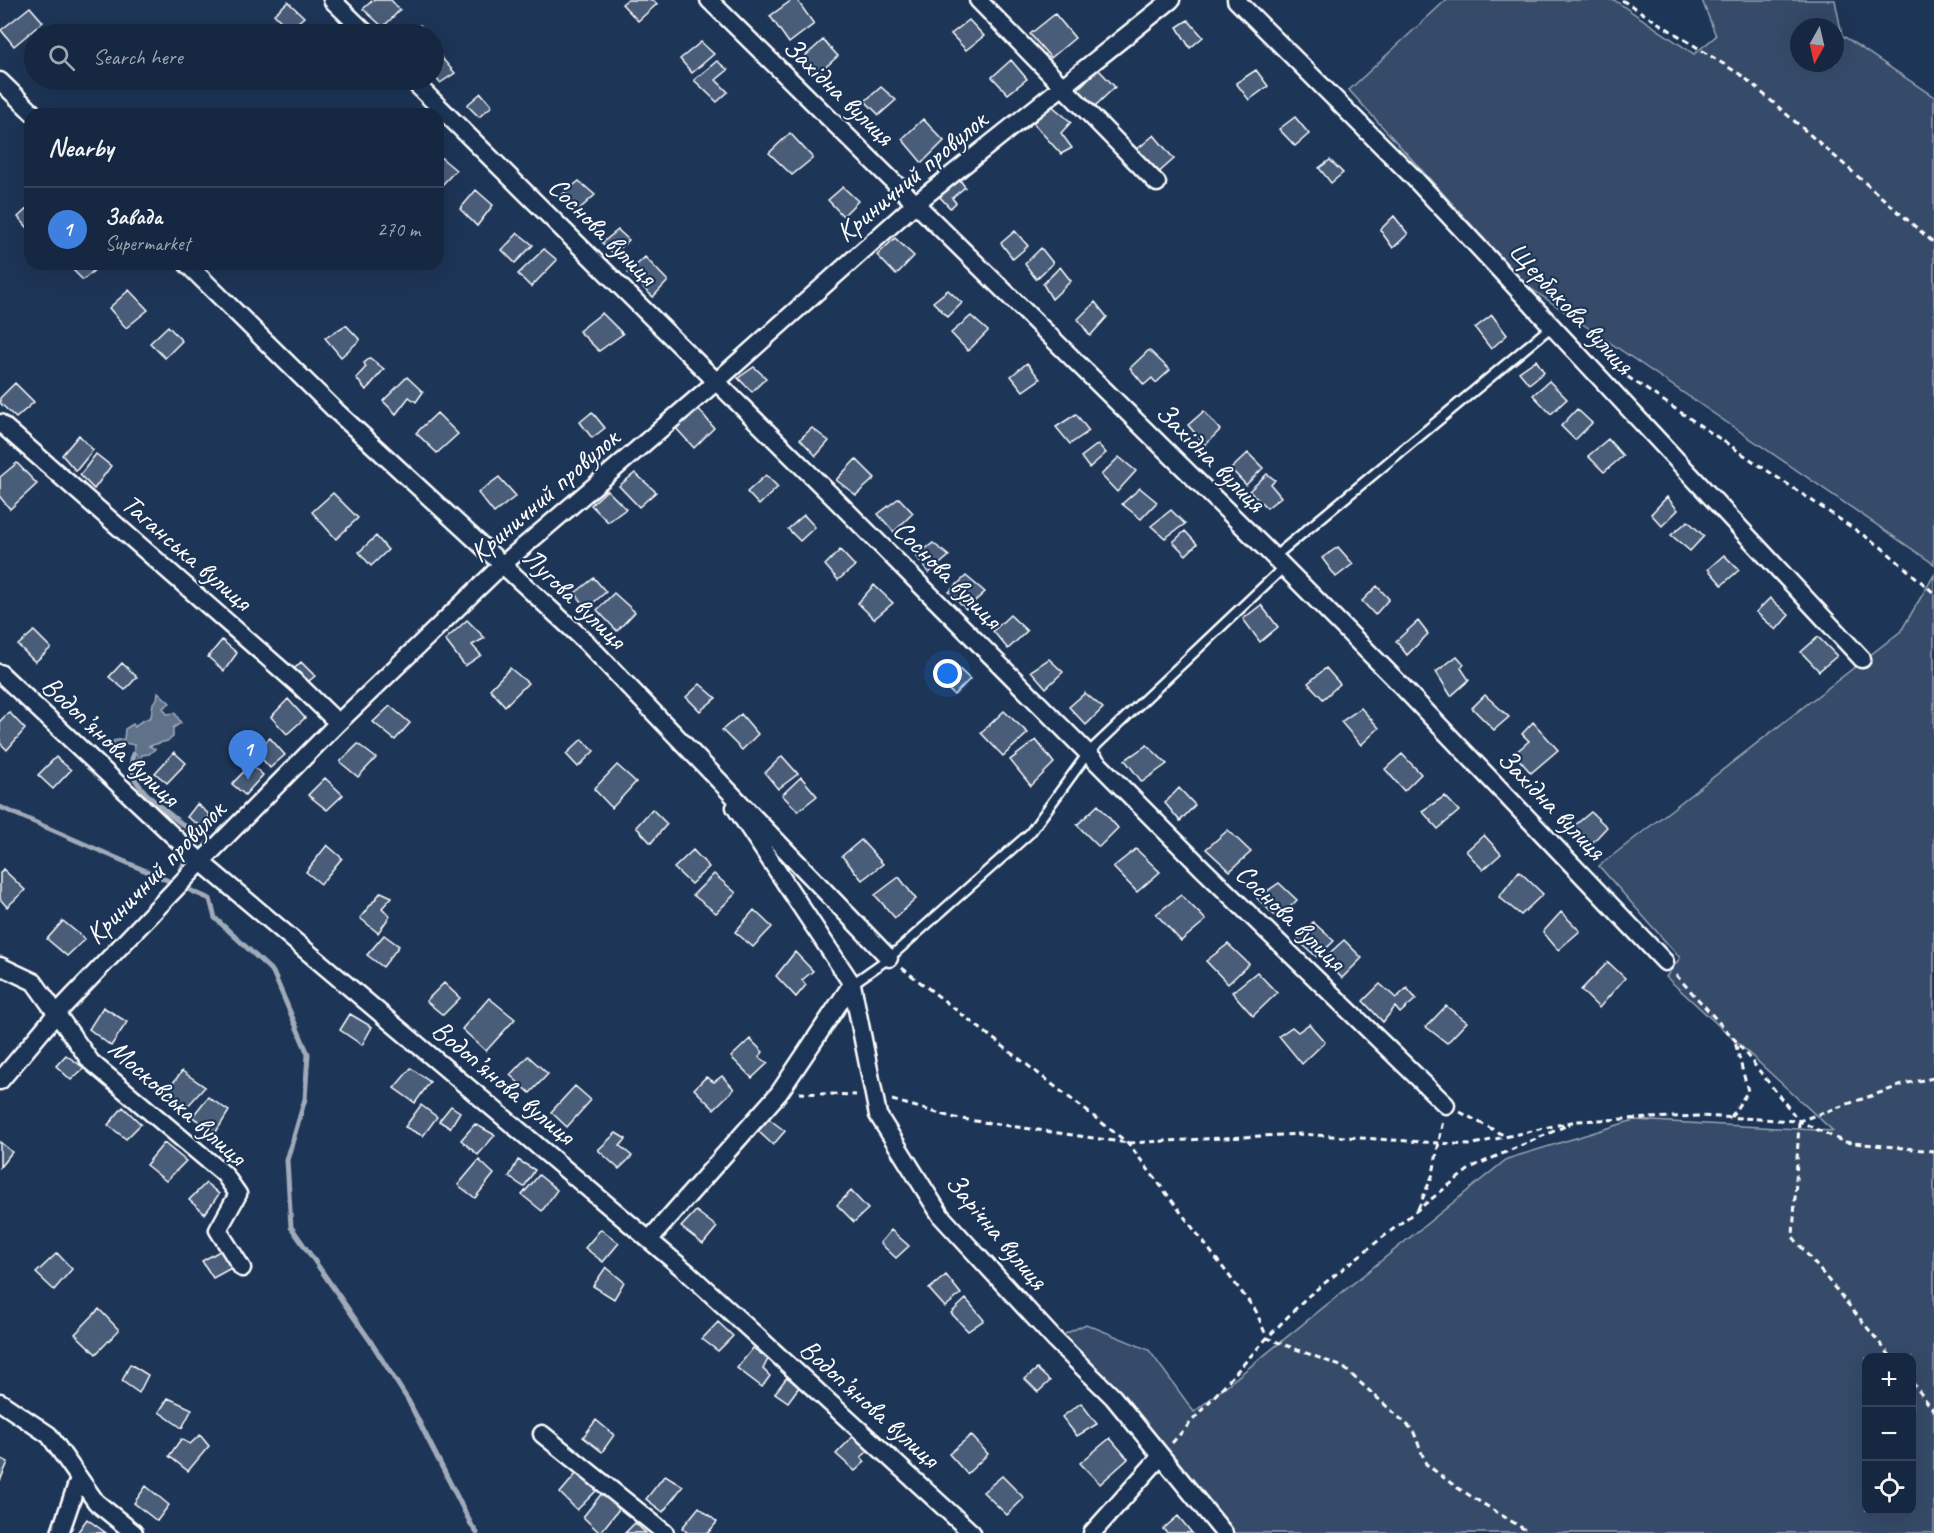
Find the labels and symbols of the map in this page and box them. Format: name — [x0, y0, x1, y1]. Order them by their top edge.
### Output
north arrow — [1790, 18, 1844, 72]
street label: Західна вулиця — [776, 29, 903, 153]
street label: Криничний провулок — [828, 101, 996, 249]
street label: Соснова вулиця — [541, 169, 667, 295]
street label: Щербакова вулиця — [1502, 235, 1643, 382]
street label: Західна вулиця — [1149, 395, 1274, 520]
street label: Криничний провулок — [462, 419, 628, 569]
street label: Таганська вулиця — [115, 486, 261, 620]
street label: Соснова вулиця — [886, 512, 1012, 638]
street label: Лугова вулиця — [516, 540, 636, 658]
your location — [933, 659, 962, 688]
street label: Водоп’янова вулиця — [35, 668, 189, 816]
pin: 1 — [228, 730, 268, 780]
street label: Західна вулиця — [1490, 741, 1614, 868]
street label: Криничний провулок — [78, 791, 234, 951]
street label: Соснова вулиця — [1228, 856, 1355, 980]
street label: Водоп’янова вулиця — [425, 1012, 585, 1154]
street label: Московська вулиця — [102, 1031, 256, 1175]
street label: Зарічна вулиця — [938, 1166, 1056, 1297]
street label: Водоп’янова вулиця — [793, 1331, 949, 1477]

